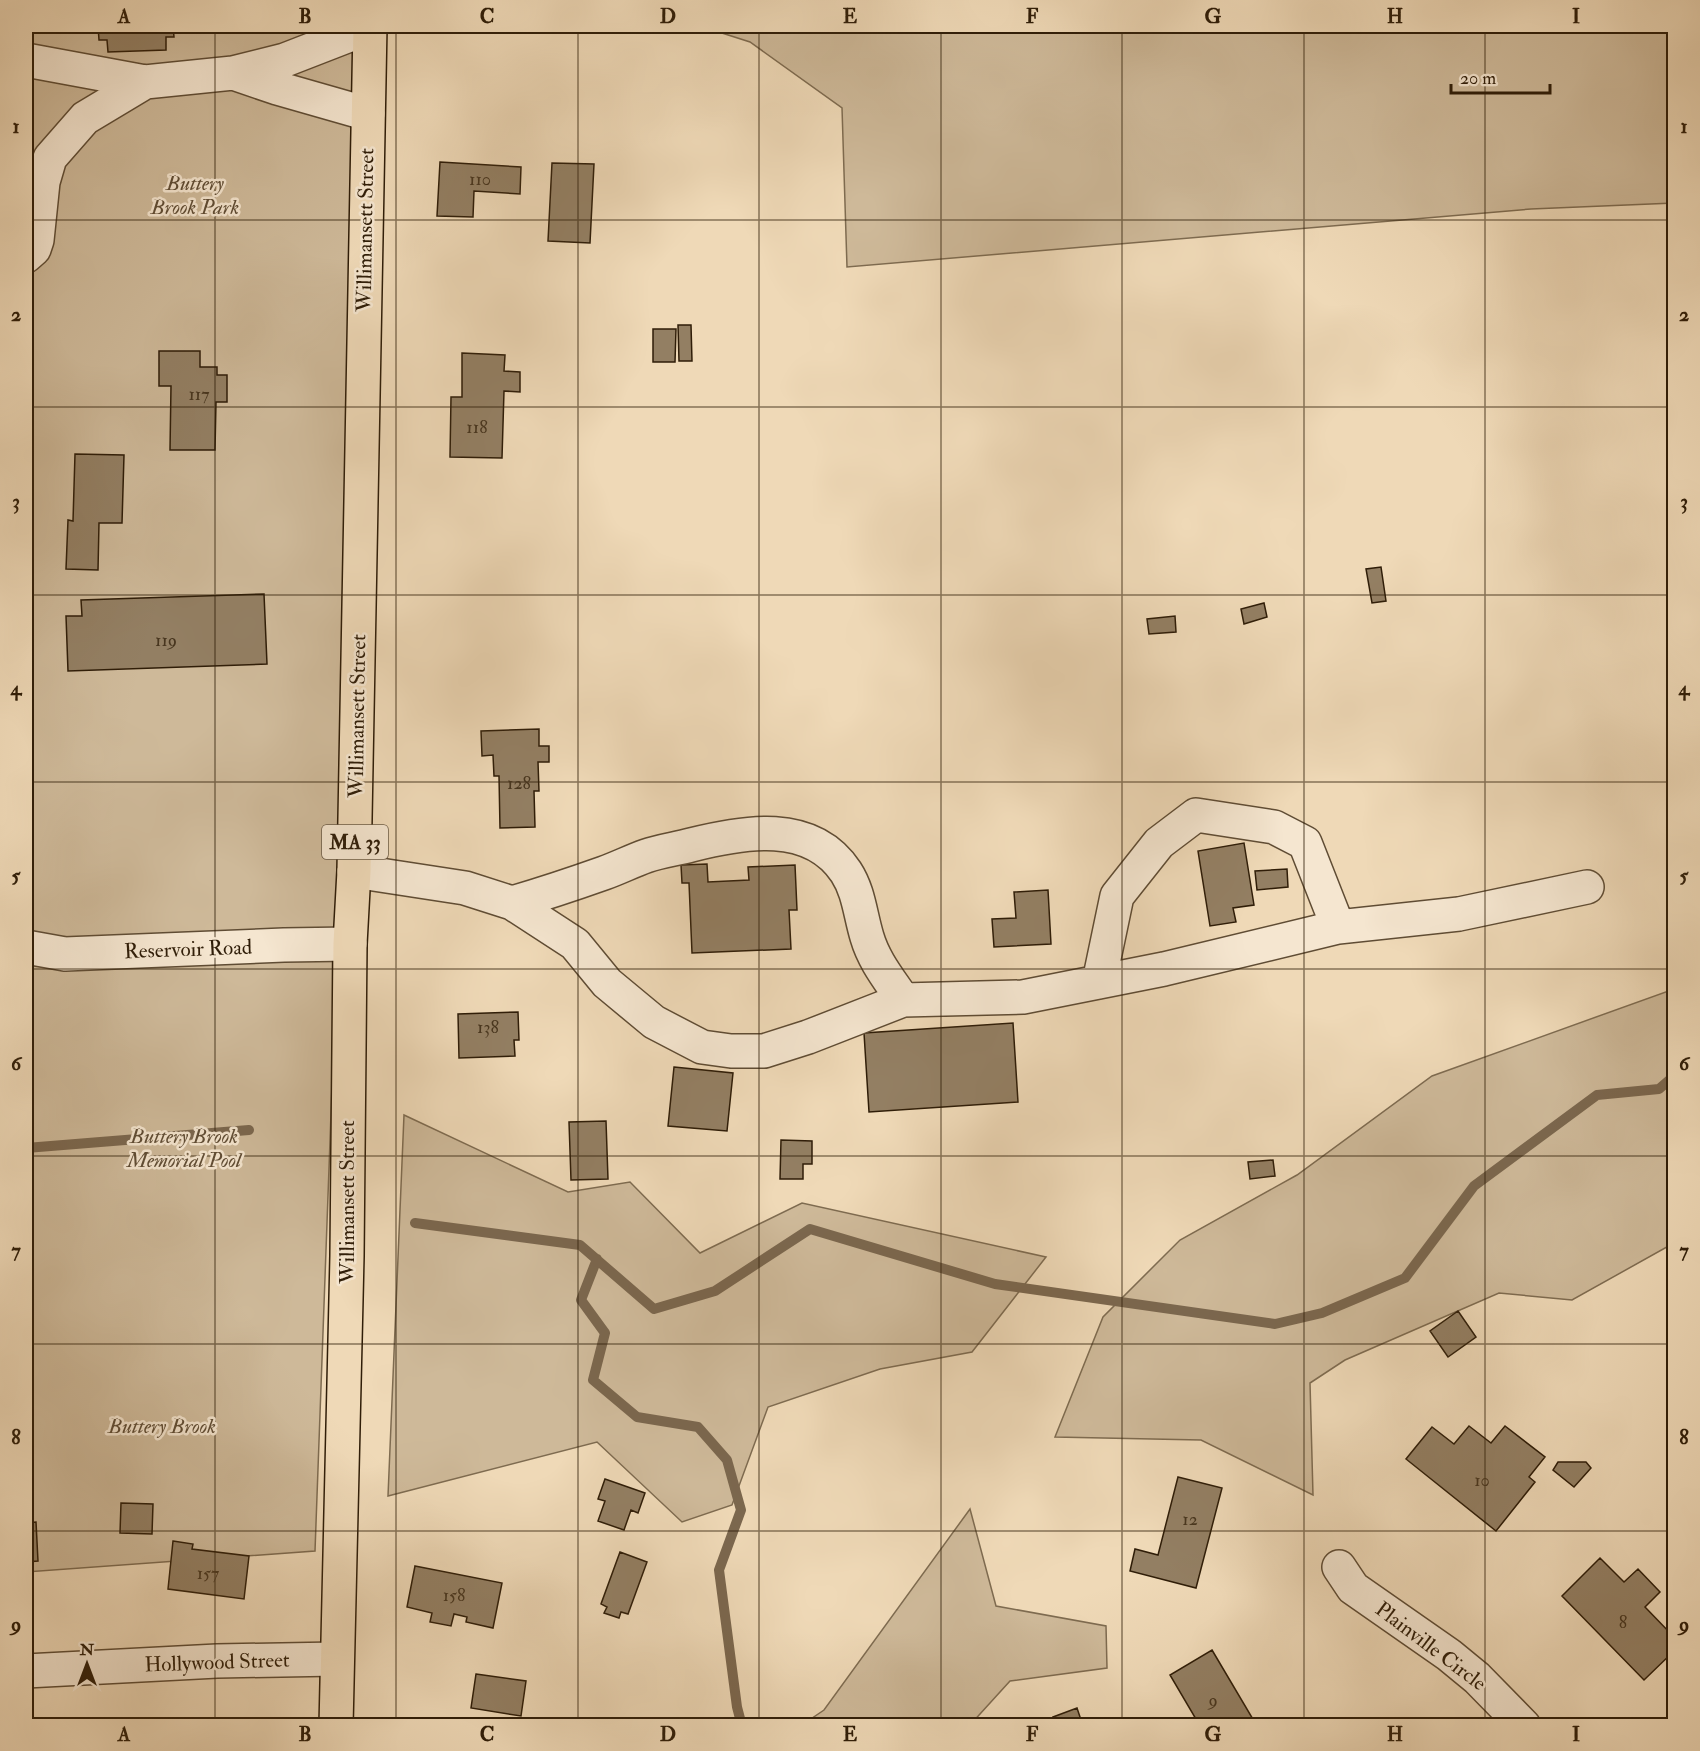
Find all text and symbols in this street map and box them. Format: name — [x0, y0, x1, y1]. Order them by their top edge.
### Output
text: A — [117, 4, 131, 29]
text: B — [298, 4, 312, 29]
text: C — [480, 4, 494, 29]
text: D — [660, 4, 676, 29]
text: E — [843, 4, 858, 29]
text: F — [1026, 4, 1039, 29]
text: G — [1205, 4, 1222, 29]
text: H — [1387, 4, 1403, 29]
text: I — [1572, 4, 1580, 29]
scale bar — [1451, 57, 1550, 95]
text: 20 m — [1460, 67, 1496, 90]
text: 1 — [12, 114, 20, 139]
text: 1 — [1680, 114, 1688, 139]
street label: Willimansett Street — [351, 148, 380, 313]
house number: 110 — [469, 168, 491, 191]
park label: Buttery Brook Park — [150, 170, 239, 221]
text: 2 — [11, 302, 21, 327]
text: 2 — [1679, 302, 1689, 327]
house number: 117 — [188, 383, 210, 406]
house number: 118 — [466, 416, 488, 439]
text: 3 — [12, 489, 20, 514]
text: 3 — [1680, 489, 1688, 514]
house number: 119 — [155, 629, 177, 652]
street label: Willimansett Street — [343, 634, 372, 799]
text: 4 — [10, 676, 23, 701]
text: 4 — [1678, 676, 1691, 701]
house number: 128 — [507, 772, 531, 795]
road number: MA 33 — [322, 825, 388, 859]
text: 5 — [12, 863, 22, 888]
text: 5 — [1680, 863, 1690, 888]
street label: Reservoir Road — [123, 934, 253, 965]
house number: 138 — [477, 1016, 499, 1039]
text: 6 — [11, 1051, 23, 1076]
text: 6 — [1679, 1051, 1691, 1076]
street label: Willimansett Street — [334, 1120, 361, 1285]
park label: Buttery Brook Memorial Pool — [125, 1123, 243, 1174]
text: 7 — [11, 1238, 21, 1263]
text: 7 — [1679, 1238, 1689, 1263]
park label: Buttery Brook — [107, 1413, 216, 1440]
text: 8 — [11, 1425, 21, 1450]
text: 8 — [1679, 1425, 1689, 1450]
house number: 10 — [1474, 1469, 1490, 1492]
house number: 12 — [1182, 1508, 1198, 1531]
house number: 157 — [197, 1562, 219, 1585]
house number: 158 — [443, 1584, 465, 1607]
street label: Plainville Circle — [1370, 1596, 1492, 1697]
house number: 8 — [1619, 1611, 1627, 1634]
text: 9 — [9, 1612, 21, 1637]
text: 9 — [1677, 1612, 1689, 1637]
north arrow — [57, 1634, 117, 1694]
text: N — [79, 1640, 95, 1660]
street label: Hollywood Street — [144, 1646, 290, 1679]
house number: 9 — [1206, 1689, 1218, 1712]
text: A — [117, 1722, 131, 1747]
text: B — [298, 1722, 312, 1747]
text: C — [480, 1722, 494, 1747]
text: D — [660, 1722, 676, 1747]
text: E — [843, 1722, 858, 1747]
text: F — [1026, 1722, 1039, 1747]
text: G — [1205, 1722, 1222, 1747]
text: H — [1387, 1722, 1403, 1747]
text: I — [1572, 1722, 1580, 1747]

